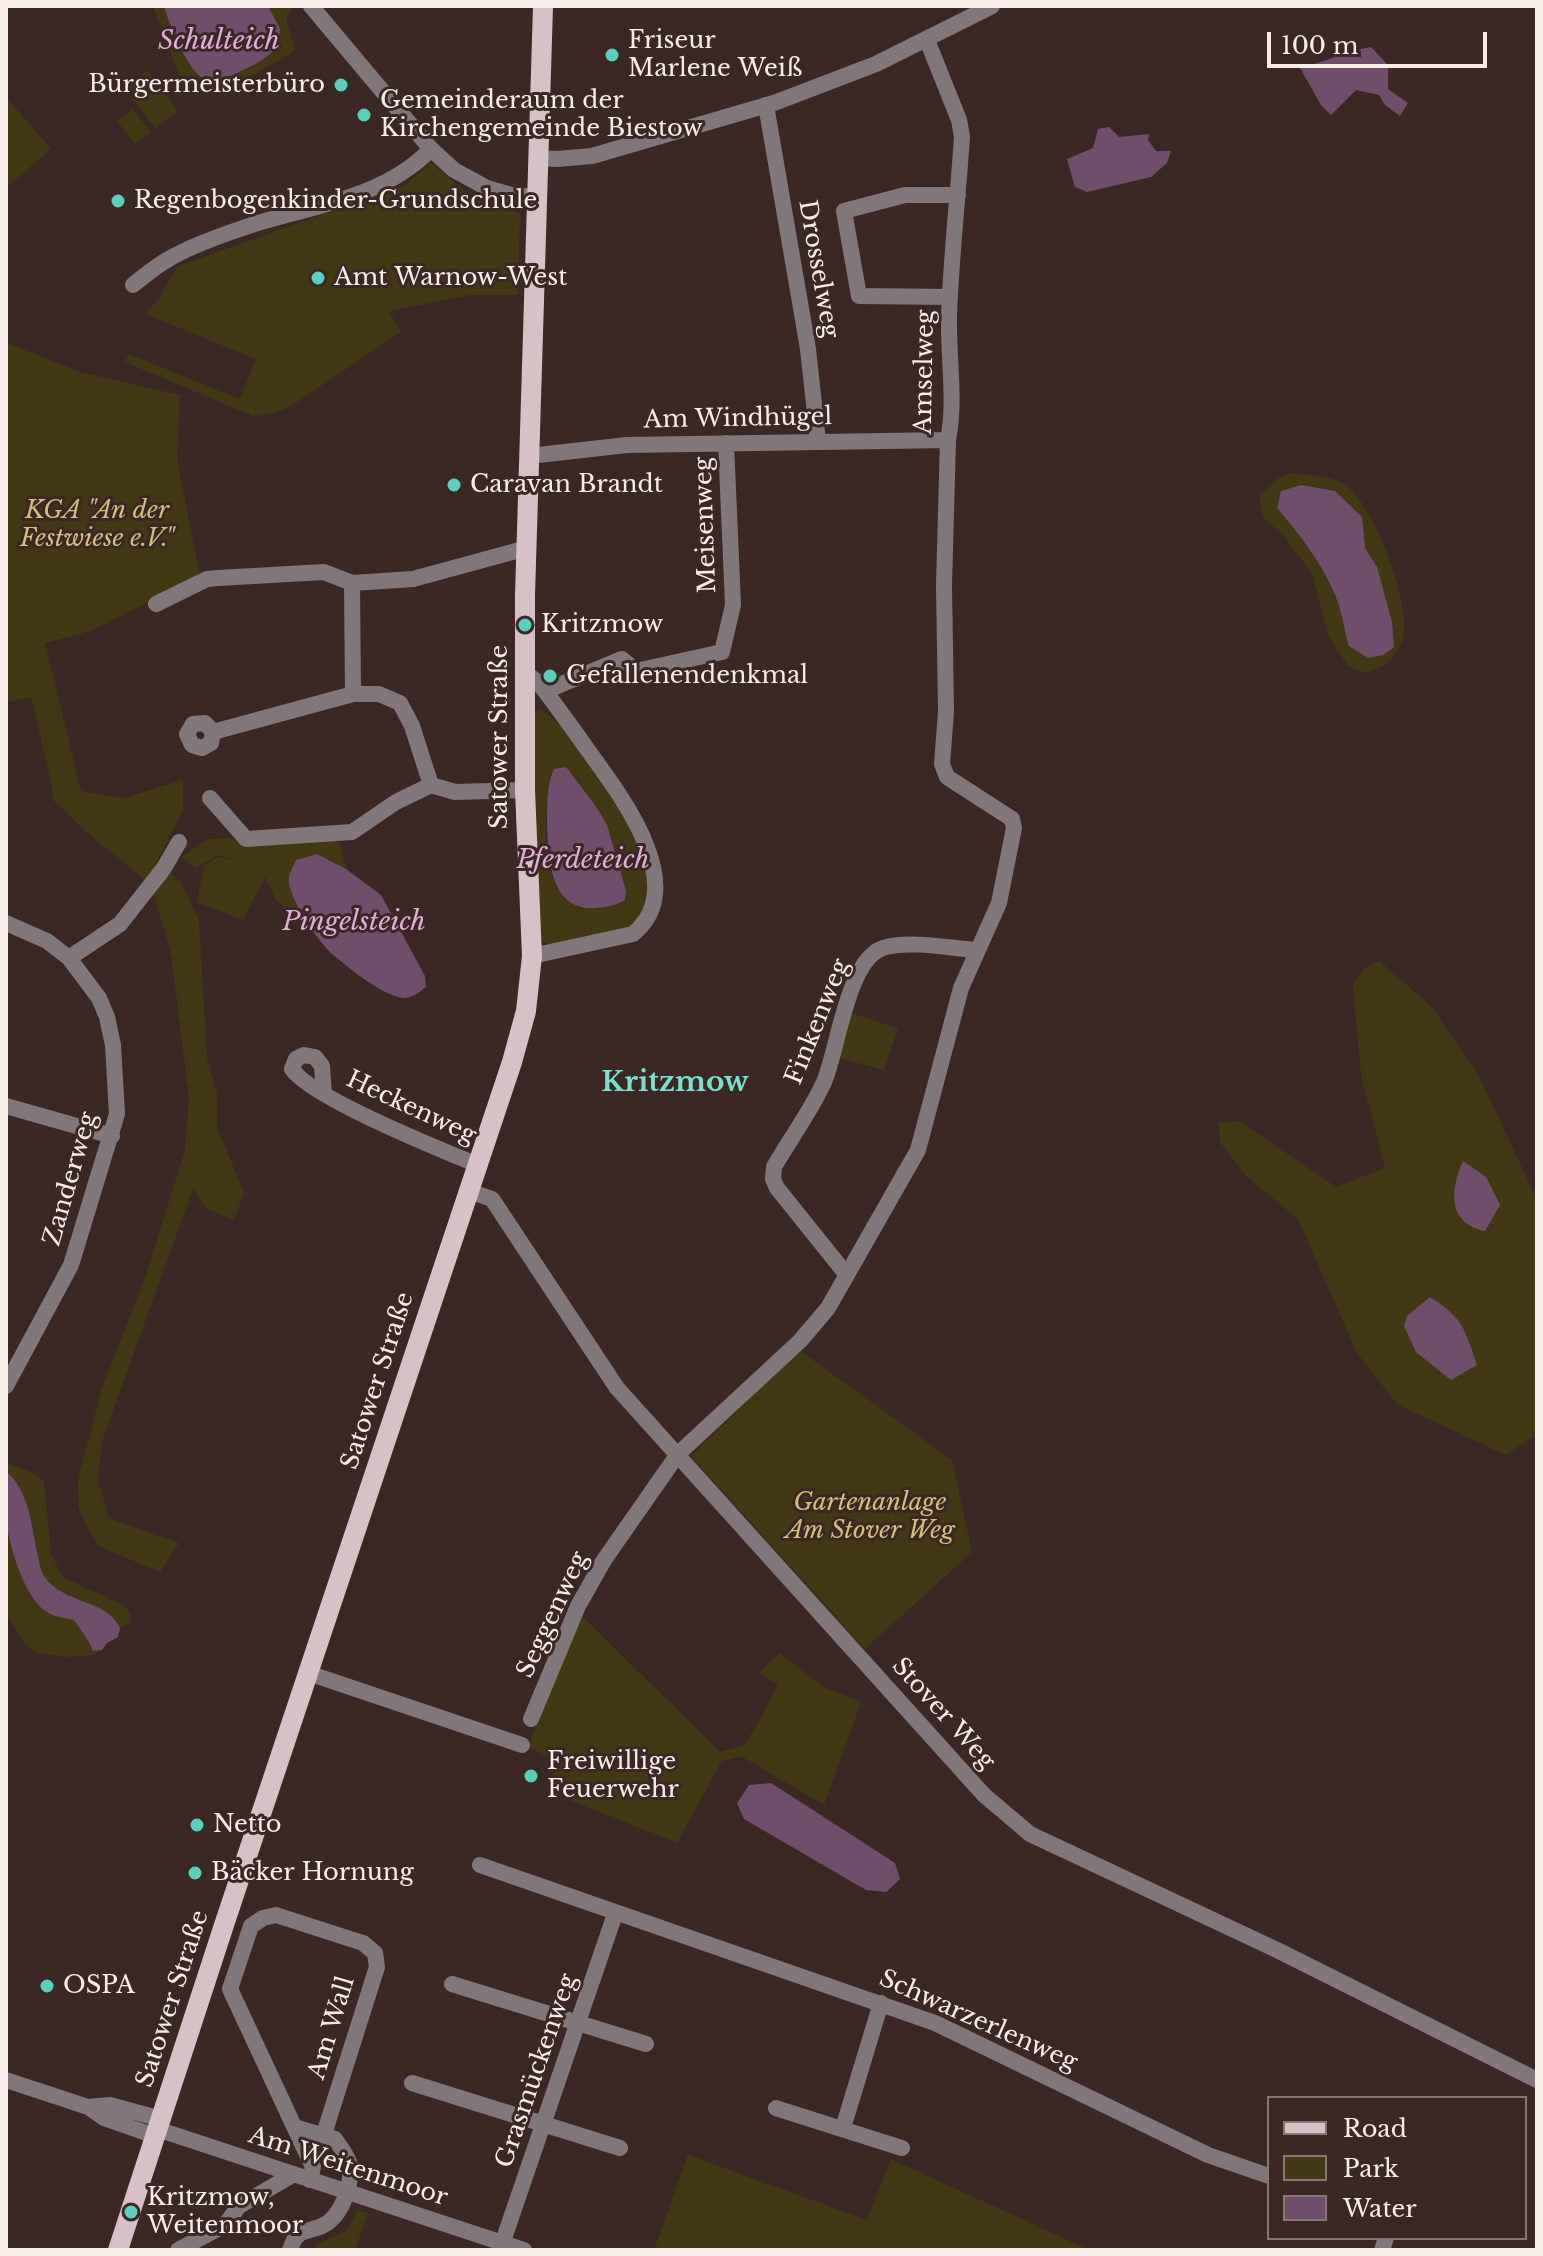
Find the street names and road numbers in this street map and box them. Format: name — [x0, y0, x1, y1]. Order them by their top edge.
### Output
street label: Drosselweg — [792, 198, 844, 340]
street label: Amselweg — [910, 309, 940, 435]
street label: Am Windhügel — [644, 403, 832, 435]
street label: Meisenweg — [689, 456, 723, 594]
street label: Satower Straße — [486, 645, 514, 829]
street label: Finkenweg — [780, 955, 856, 1089]
street label: Heckenweg — [341, 1065, 481, 1151]
street label: Zanderweg — [38, 1109, 104, 1249]
street label: Satower Straße — [336, 1289, 420, 1473]
street label: Seggenweg — [511, 1547, 595, 1683]
street label: Stover Weg — [885, 1652, 1001, 1776]
street label: Satower Straße — [131, 1907, 215, 2091]
street label: Schwarzerlenweg — [875, 1964, 1081, 2078]
street label: Grasmückenweg — [490, 1970, 584, 2172]
street label: Am Wall — [303, 1973, 361, 2083]
street label: Am Weitenmoor — [245, 2121, 451, 2213]

